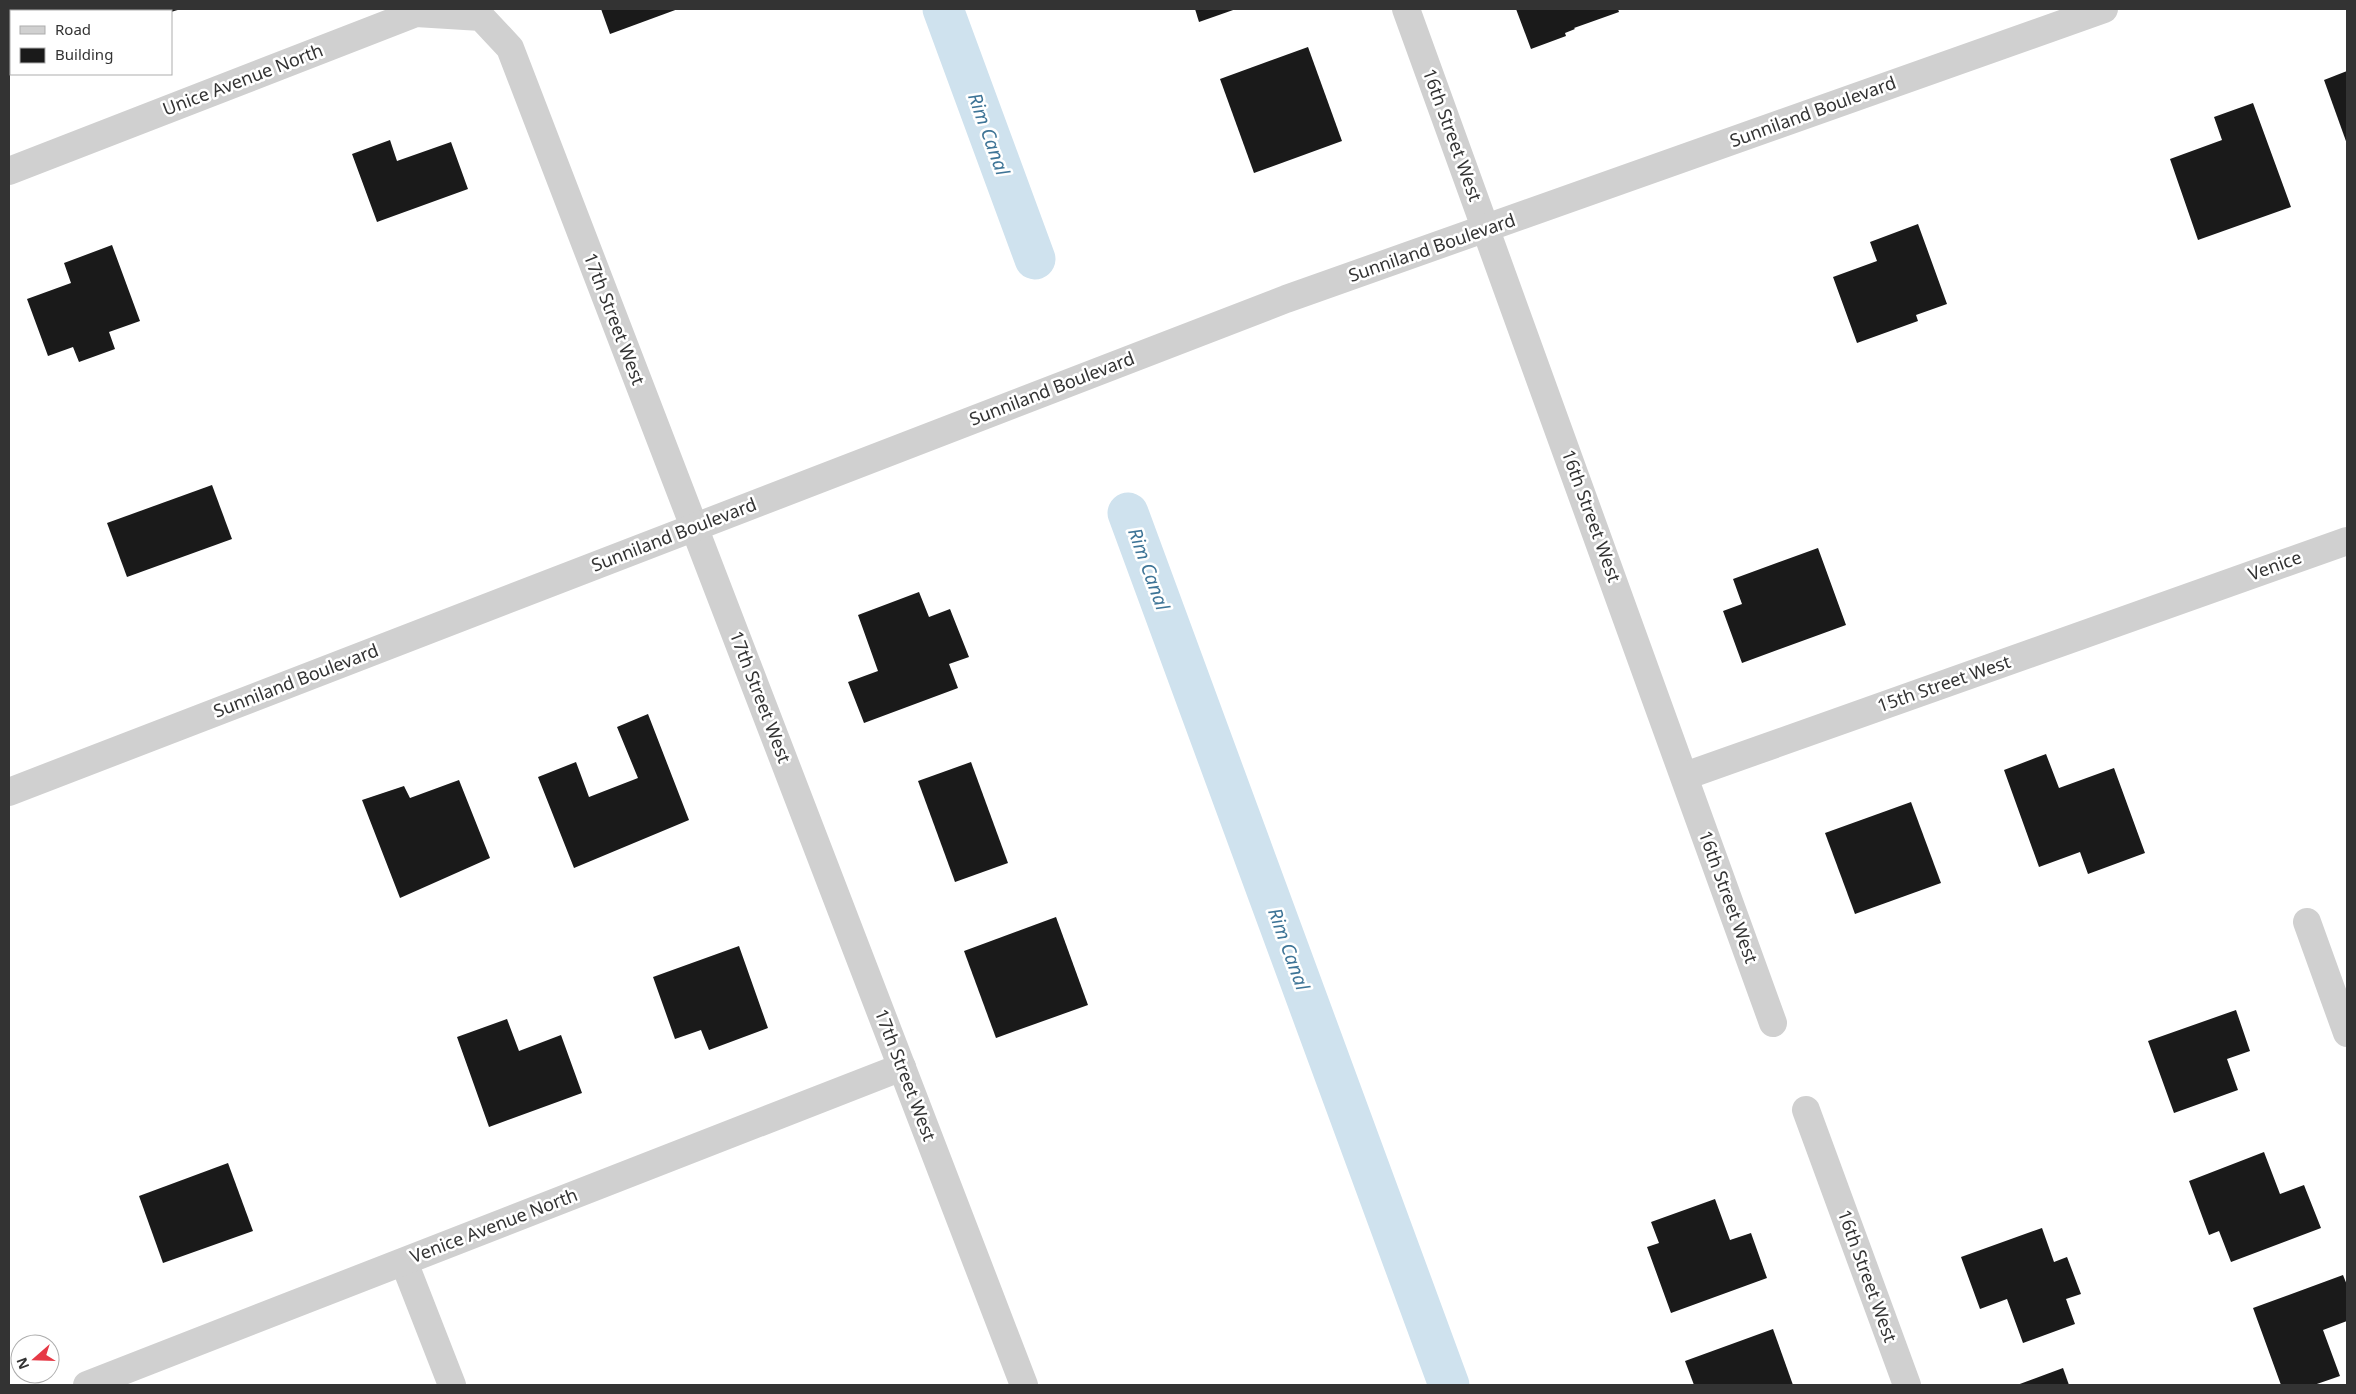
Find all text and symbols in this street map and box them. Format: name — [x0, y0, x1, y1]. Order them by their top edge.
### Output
legend — [10, 10, 172, 75]
text: Road — [55, 19, 91, 39]
street label: Unice Avenue North — [159, 37, 326, 121]
text: Building — [55, 44, 113, 64]
street label: 16th Street West — [1418, 65, 1488, 205]
street label: Sunniland Boulevard — [1726, 70, 1899, 152]
water label: Rim Canal — [962, 89, 1016, 180]
street label: Sunniland Boulevard — [1345, 207, 1518, 287]
street label: 17th Street West — [579, 249, 651, 389]
street label: Sunniland Boulevard — [966, 345, 1138, 431]
street label: 16th Street West — [1557, 446, 1627, 586]
street label: Sunniland Boulevard — [588, 491, 760, 577]
water label: Rim Canal — [1122, 524, 1176, 615]
street label: Venice — [2245, 544, 2305, 586]
street label: 17th Street West — [725, 627, 797, 767]
street label: Sunniland Boulevard — [210, 637, 382, 723]
street label: 15th Street West — [1874, 649, 2014, 717]
street label: 16th Street West — [1694, 827, 1764, 967]
water label: Rim Canal — [1262, 904, 1316, 995]
street label: 17th Street West — [870, 1005, 942, 1145]
street label: Venice Avenue North — [407, 1182, 581, 1268]
street label: 16th Street West — [1833, 1206, 1903, 1346]
north arrow — [10, 1334, 60, 1384]
text: N — [11, 1355, 33, 1372]

